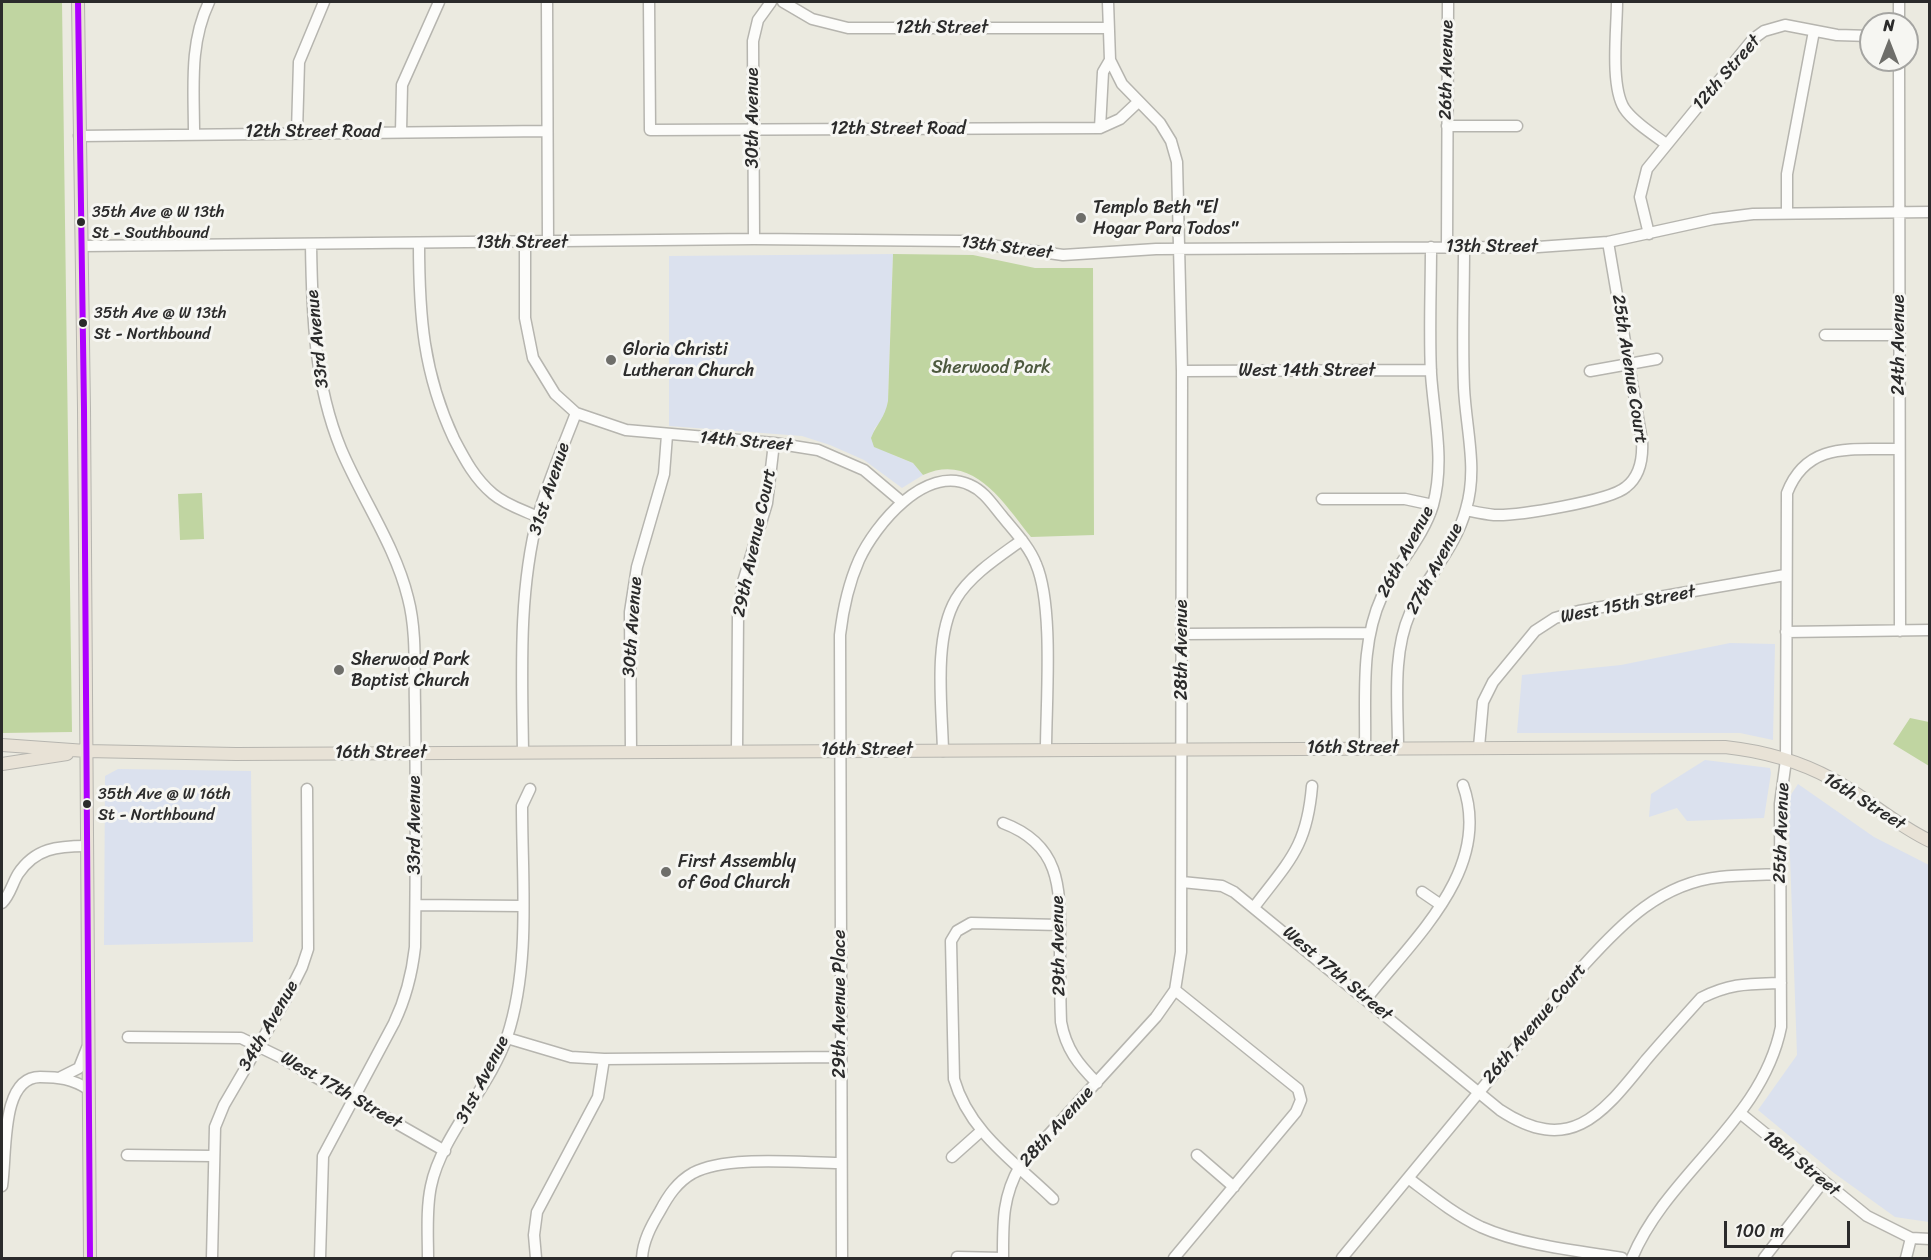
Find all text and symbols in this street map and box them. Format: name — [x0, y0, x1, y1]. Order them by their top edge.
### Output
text: N — [1883, 11, 1895, 40]
north arrow — [1859, 12, 1919, 72]
street label: 12th Street — [896, 17, 988, 39]
street label: 26th Avenue — [1435, 20, 1459, 120]
street label: 12th Street — [1689, 31, 1765, 115]
street label: 30th Avenue — [742, 68, 764, 168]
street label: 12th Street Road — [830, 118, 966, 140]
street label: 12th Street Road — [245, 121, 381, 143]
place label: Templo Beth "El Hogar Para Todos" — [1093, 197, 1238, 240]
place label: 35th Ave @ W 13th St - Southbound — [92, 203, 224, 241]
marker: Templo Beth "El Hogar Para Todos" — [1074, 211, 1088, 225]
marker: 35th Ave @ W 13th St - Southbound — [75, 216, 87, 228]
street label: 13th Street — [476, 232, 568, 254]
street label: 13th Street — [960, 232, 1054, 264]
street label: 13th Street — [1446, 236, 1538, 258]
street label: 33rd Avenue — [302, 289, 334, 389]
street label: 25th Avenue Court — [1607, 293, 1651, 445]
street label: 24th Avenue — [1888, 294, 1910, 396]
place label: 35th Ave @ W 13th St - Northbound — [94, 304, 226, 342]
marker: 35th Ave @ W 13th St - Northbound — [77, 317, 89, 329]
place label: Gloria Christi Lutheran Church — [623, 339, 754, 382]
marker: Gloria Christi Lutheran Church — [604, 353, 618, 367]
park label: Sherwood Park — [932, 357, 1050, 379]
street label: West 14th Street — [1238, 360, 1376, 382]
street label: 14th Street — [699, 427, 793, 457]
street label: 31st Avenue — [525, 440, 575, 538]
street label: 29th Avenue Court — [729, 467, 781, 619]
street label: 26th Avenue — [1373, 503, 1439, 601]
street label: 27th Avenue — [1402, 520, 1468, 618]
street label: 30th Avenue — [619, 576, 647, 678]
street label: West 15th Street — [1559, 581, 1697, 629]
street label: 28th Avenue — [1171, 600, 1193, 700]
place label: Sherwood Park Baptist Church — [351, 649, 470, 692]
marker: Sherwood Park Baptist Church — [332, 663, 346, 677]
street label: 16th Street — [1307, 737, 1399, 759]
street label: 16th Street — [821, 739, 913, 761]
street label: 16th Street — [335, 742, 427, 764]
street label: 16th Street — [1819, 768, 1909, 836]
street label: 33rd Avenue — [404, 776, 426, 874]
street label: 25th Avenue — [1769, 782, 1795, 884]
place label: 35th Ave @ W 16th St - Northbound — [98, 785, 231, 823]
marker: 35th Ave @ W 16th St - Northbound — [81, 798, 93, 810]
place label: First Assembly of God Church — [678, 851, 796, 894]
marker: First Assembly of God Church — [659, 865, 673, 879]
street label: 29th Avenue — [1047, 895, 1071, 997]
street label: West 17th Street — [1278, 922, 1396, 1026]
street label: 29th Avenue Place — [829, 930, 851, 1078]
street label: 26th Avenue Court — [1479, 960, 1591, 1088]
street label: 34th Avenue — [235, 977, 303, 1075]
street label: 31st Avenue — [452, 1032, 514, 1128]
street label: West 17th Street — [277, 1048, 405, 1134]
street label: 28th Avenue — [1015, 1082, 1099, 1172]
street label: 18th Street — [1758, 1126, 1844, 1202]
scale bar — [1727, 1209, 1853, 1247]
text: 100 m — [1735, 1215, 1784, 1247]

